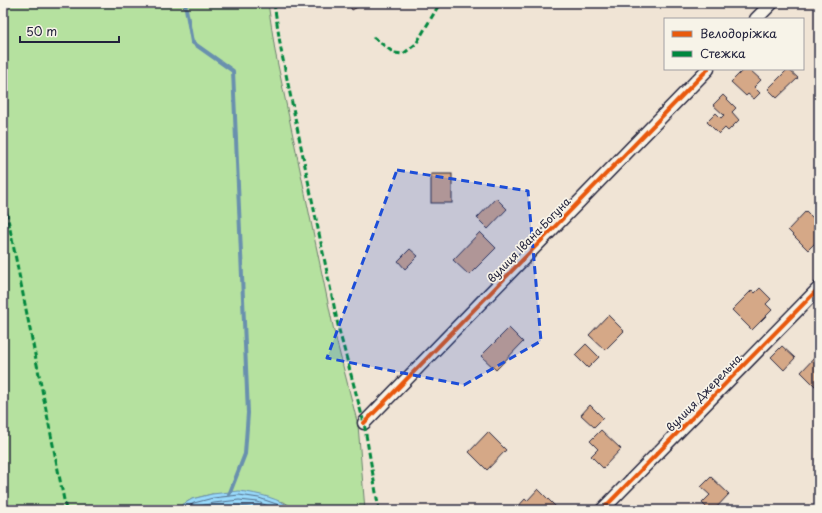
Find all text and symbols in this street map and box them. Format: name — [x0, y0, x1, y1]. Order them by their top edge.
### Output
scale bar — [20, 18, 119, 44]
legend — [664, 18, 804, 70]
text: 50 m — [26, 22, 57, 40]
text: Велодоріжка — [700, 24, 777, 42]
text: Стежка — [700, 44, 746, 62]
street label: вулиця Івана Богуна — [483, 193, 574, 286]
street label: вулиця Джерельна — [662, 350, 745, 435]

